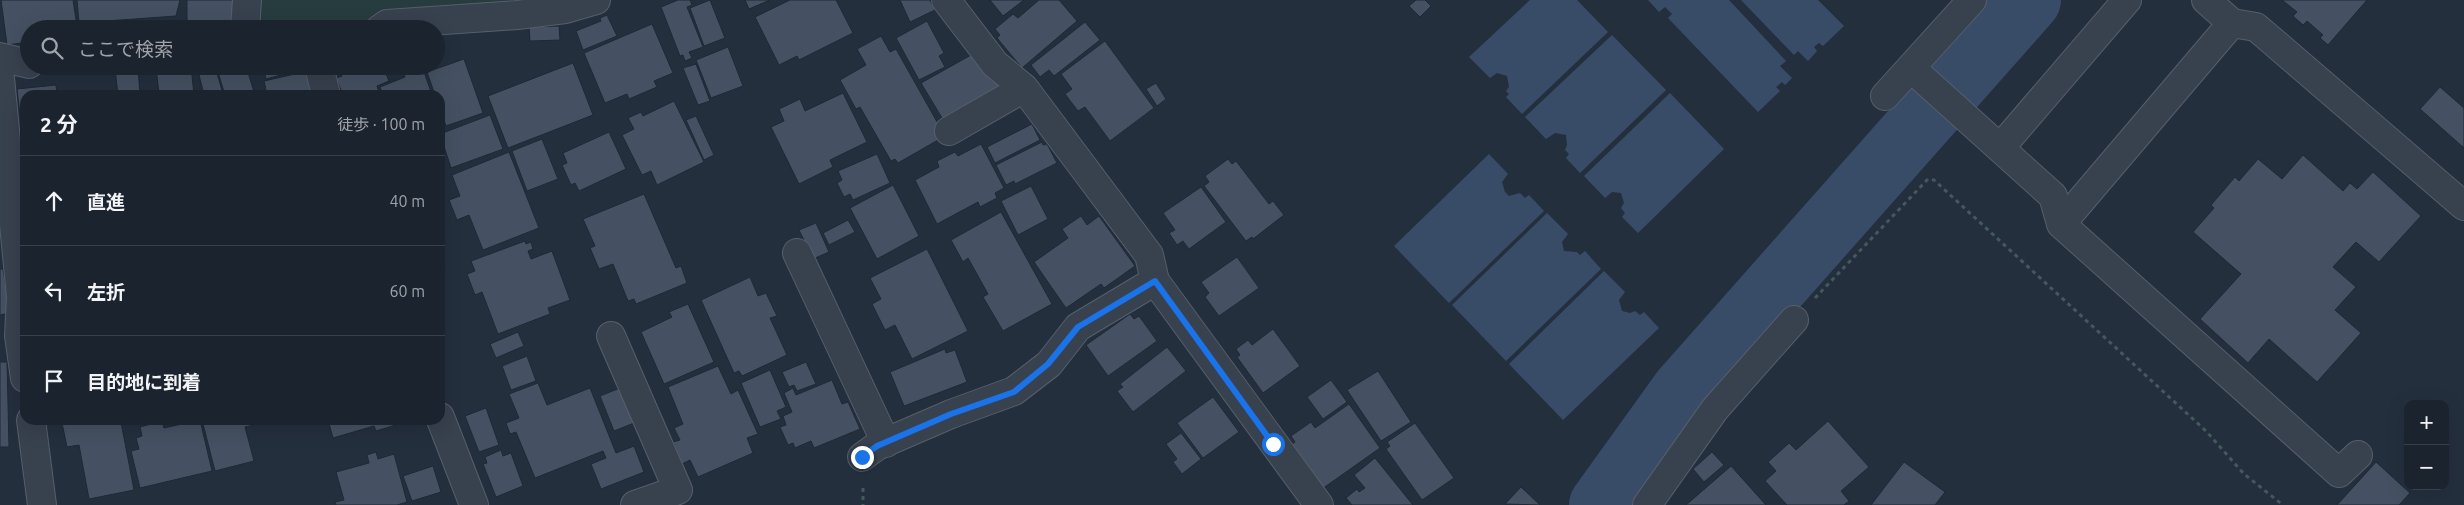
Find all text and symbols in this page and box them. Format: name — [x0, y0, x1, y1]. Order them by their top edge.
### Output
search box — [20, 20, 445, 75]
icon: search — [38, 34, 66, 62]
text: ここで検索 — [78, 38, 173, 60]
text: 2 分 — [40, 112, 78, 136]
text: 徒歩 · 100 m — [337, 115, 425, 133]
icon: ahead — [40, 187, 68, 215]
text: 直進 — [87, 191, 125, 213]
text: 40 m — [389, 192, 425, 210]
icon: left — [40, 277, 68, 305]
text: 左折 — [87, 281, 125, 303]
text: 60 m — [389, 282, 425, 300]
icon: arrive — [40, 367, 68, 395]
text: 目的地に到着 — [87, 371, 201, 393]
map controls — [2404, 400, 2449, 490]
button: + — [2404, 400, 2449, 445]
route start — [1262, 433, 1285, 456]
button: − — [2404, 445, 2449, 490]
route end — [851, 446, 874, 469]

